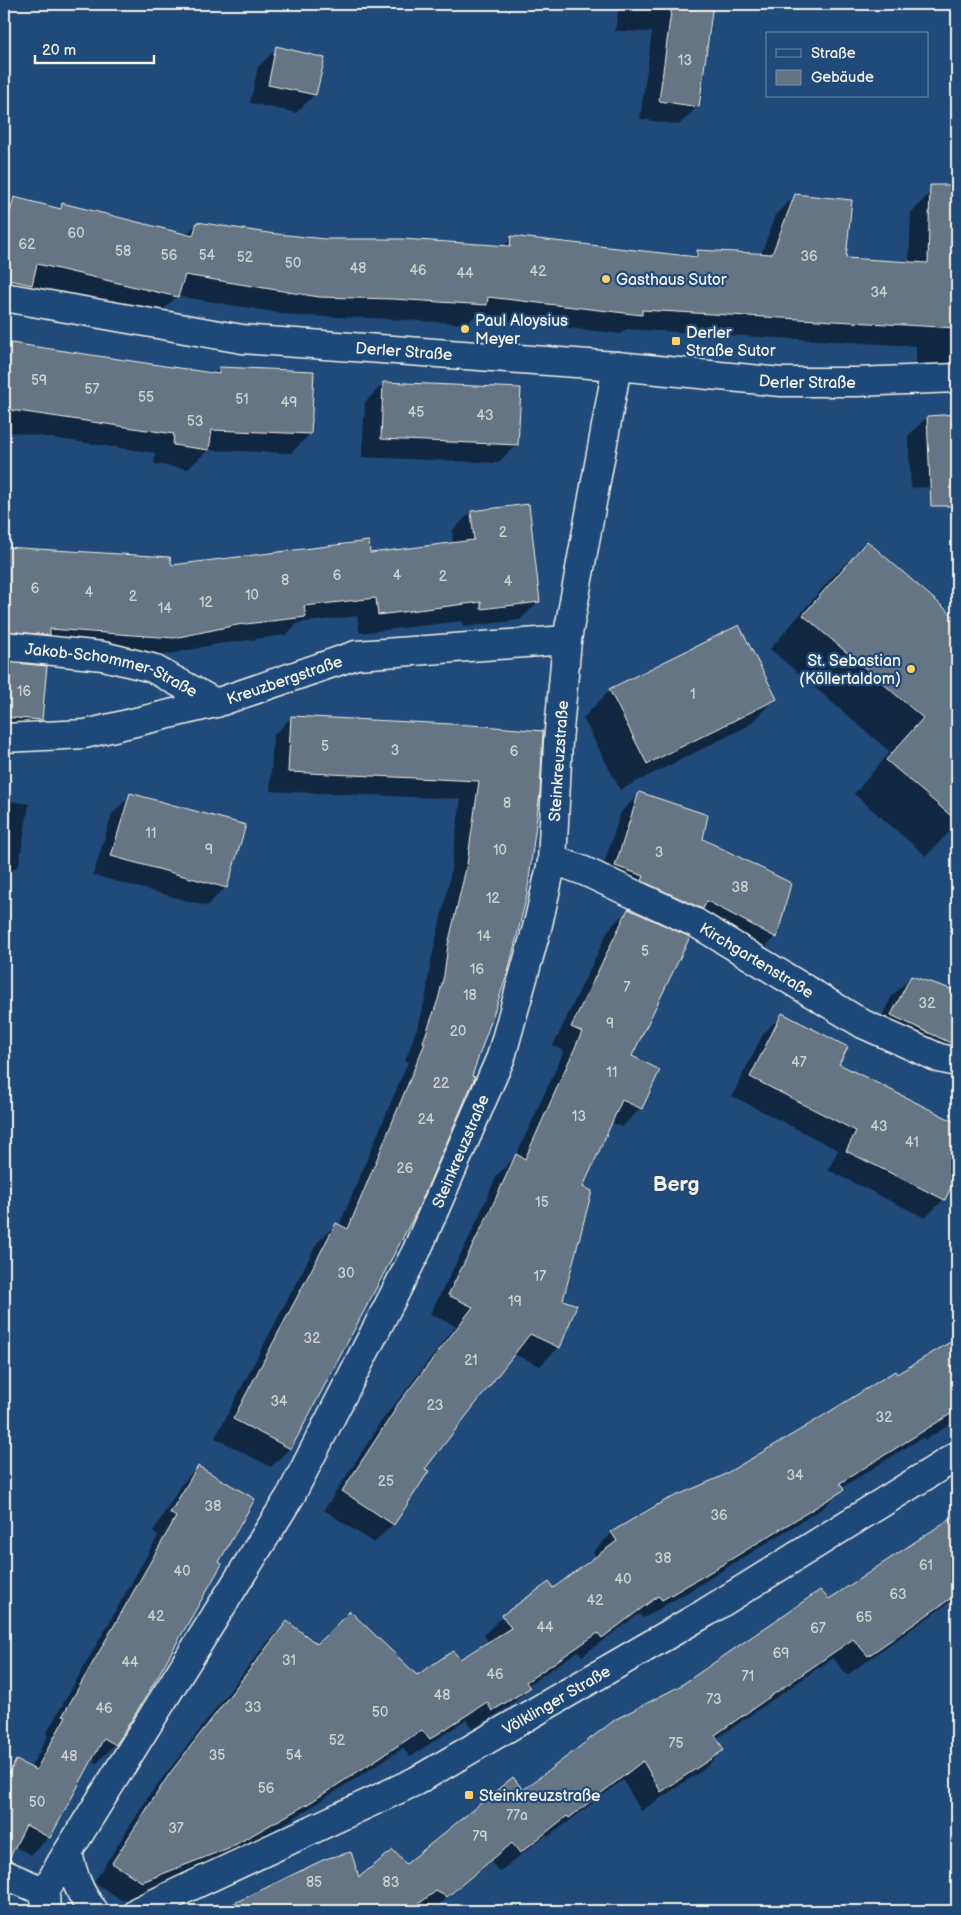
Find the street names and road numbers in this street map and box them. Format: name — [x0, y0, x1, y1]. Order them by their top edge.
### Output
street label: Derler Straße — [355, 339, 453, 365]
street label: Derler Straße — [758, 372, 856, 393]
street label: Jakob-Schommer-Straße — [24, 640, 201, 702]
street label: Kreuzbergstraße — [225, 652, 346, 710]
street label: Steinkreuzstraße — [546, 699, 573, 822]
street label: Kirchgartenstraße — [696, 919, 817, 1003]
street label: Steinkreuzstraße — [429, 1092, 494, 1211]
street label: Völklinger Straße — [500, 1662, 615, 1740]

